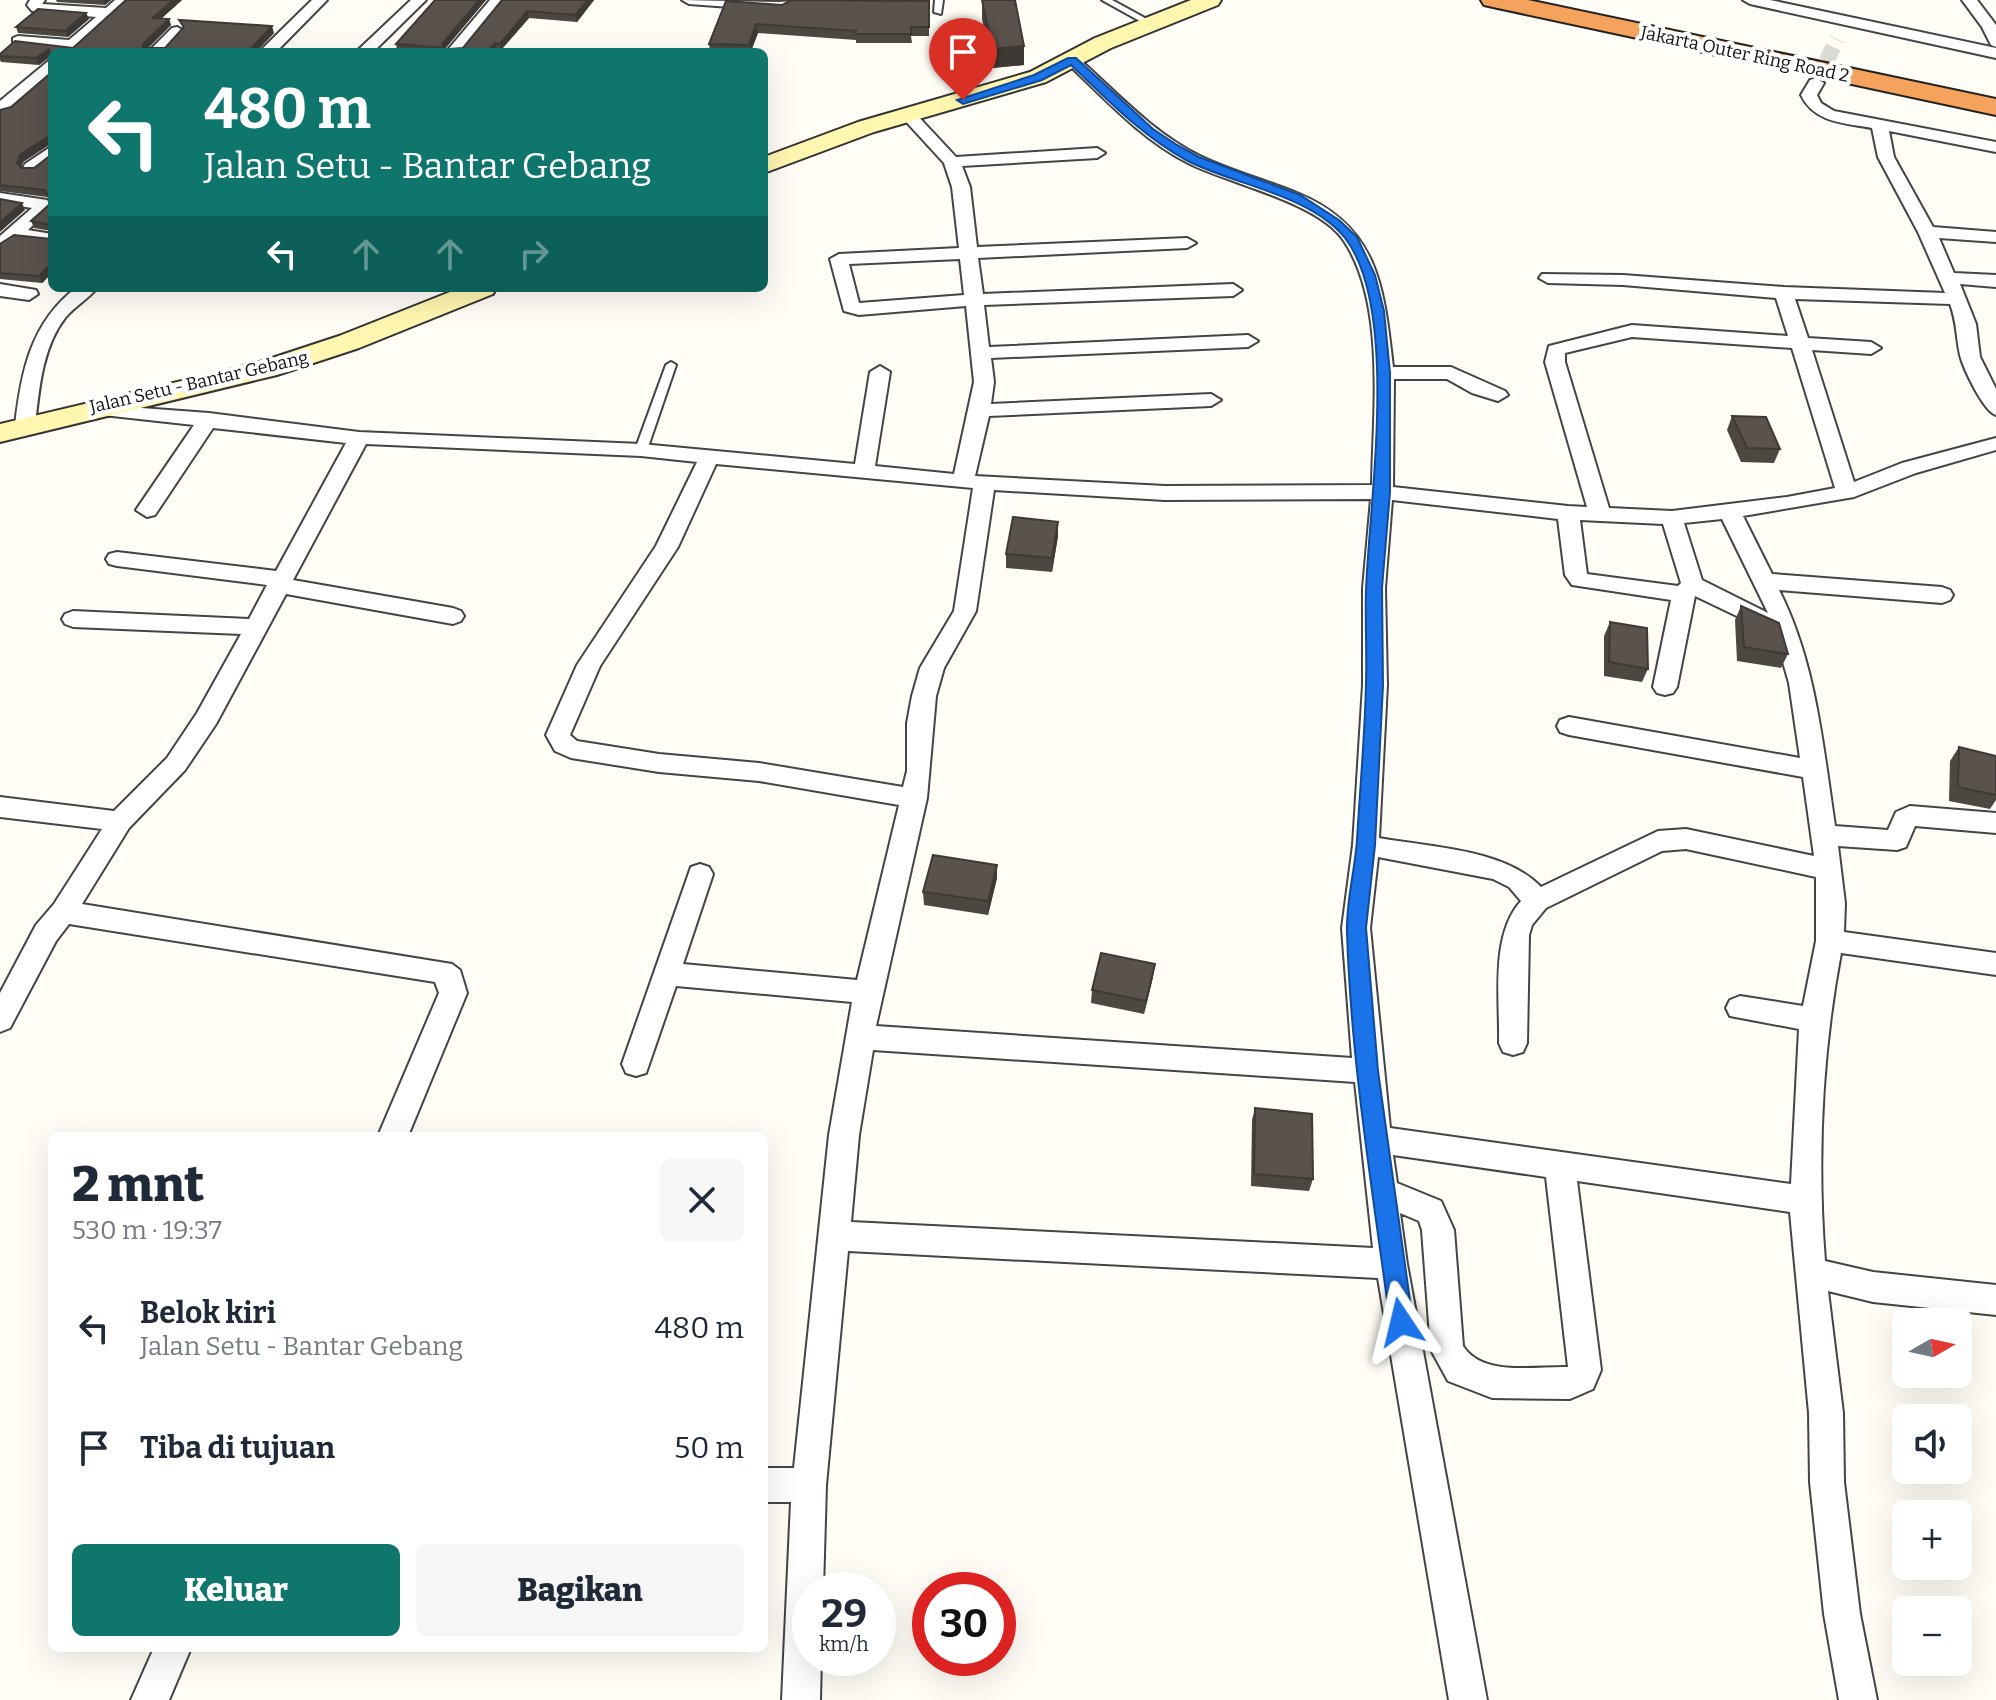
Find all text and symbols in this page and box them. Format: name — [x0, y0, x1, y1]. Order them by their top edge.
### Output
pin — [929, 18, 997, 100]
street label: Jakarta Outer Ring Road 2 — [1638, 21, 1851, 87]
icon: arrive — [941, 30, 985, 74]
text: 480 m — [204, 76, 371, 143]
icon: left — [72, 80, 176, 184]
text: Jalan Setu - Bantar Gebang — [204, 144, 651, 188]
icon: left — [260, 232, 304, 276]
icon: ahead — [344, 232, 388, 276]
icon: ahead — [428, 232, 472, 276]
icon: right — [512, 232, 556, 276]
street label: Jalan Setu - Bantar Gebang — [87, 346, 310, 418]
text: 2 mnt — [72, 1156, 204, 1214]
button: close — [660, 1158, 744, 1242]
text: 530 m · 19:37 — [72, 1215, 222, 1246]
position arrow — [1359, 1280, 1443, 1364]
text: Belok kiri — [140, 1295, 276, 1331]
icon: left — [72, 1306, 116, 1350]
north arrow — [1892, 1308, 1972, 1388]
map controls — [1892, 1308, 1972, 1676]
text: 480 m — [655, 1310, 744, 1346]
text: Jalan Setu - Bantar Gebang — [140, 1331, 463, 1362]
button: sound — [1892, 1404, 1972, 1484]
icon: arrive — [72, 1426, 116, 1470]
text: Tiba di tujuan — [140, 1430, 335, 1466]
text: 50 m — [674, 1430, 744, 1466]
button: + — [1892, 1500, 1972, 1580]
button: Keluar — [72, 1544, 400, 1636]
button: Bagikan — [416, 1544, 744, 1636]
speed limit sign: 30 — [912, 1572, 1016, 1676]
text: 29 — [821, 1590, 867, 1638]
button: − — [1892, 1596, 1972, 1676]
text: km/h — [819, 1632, 869, 1656]

